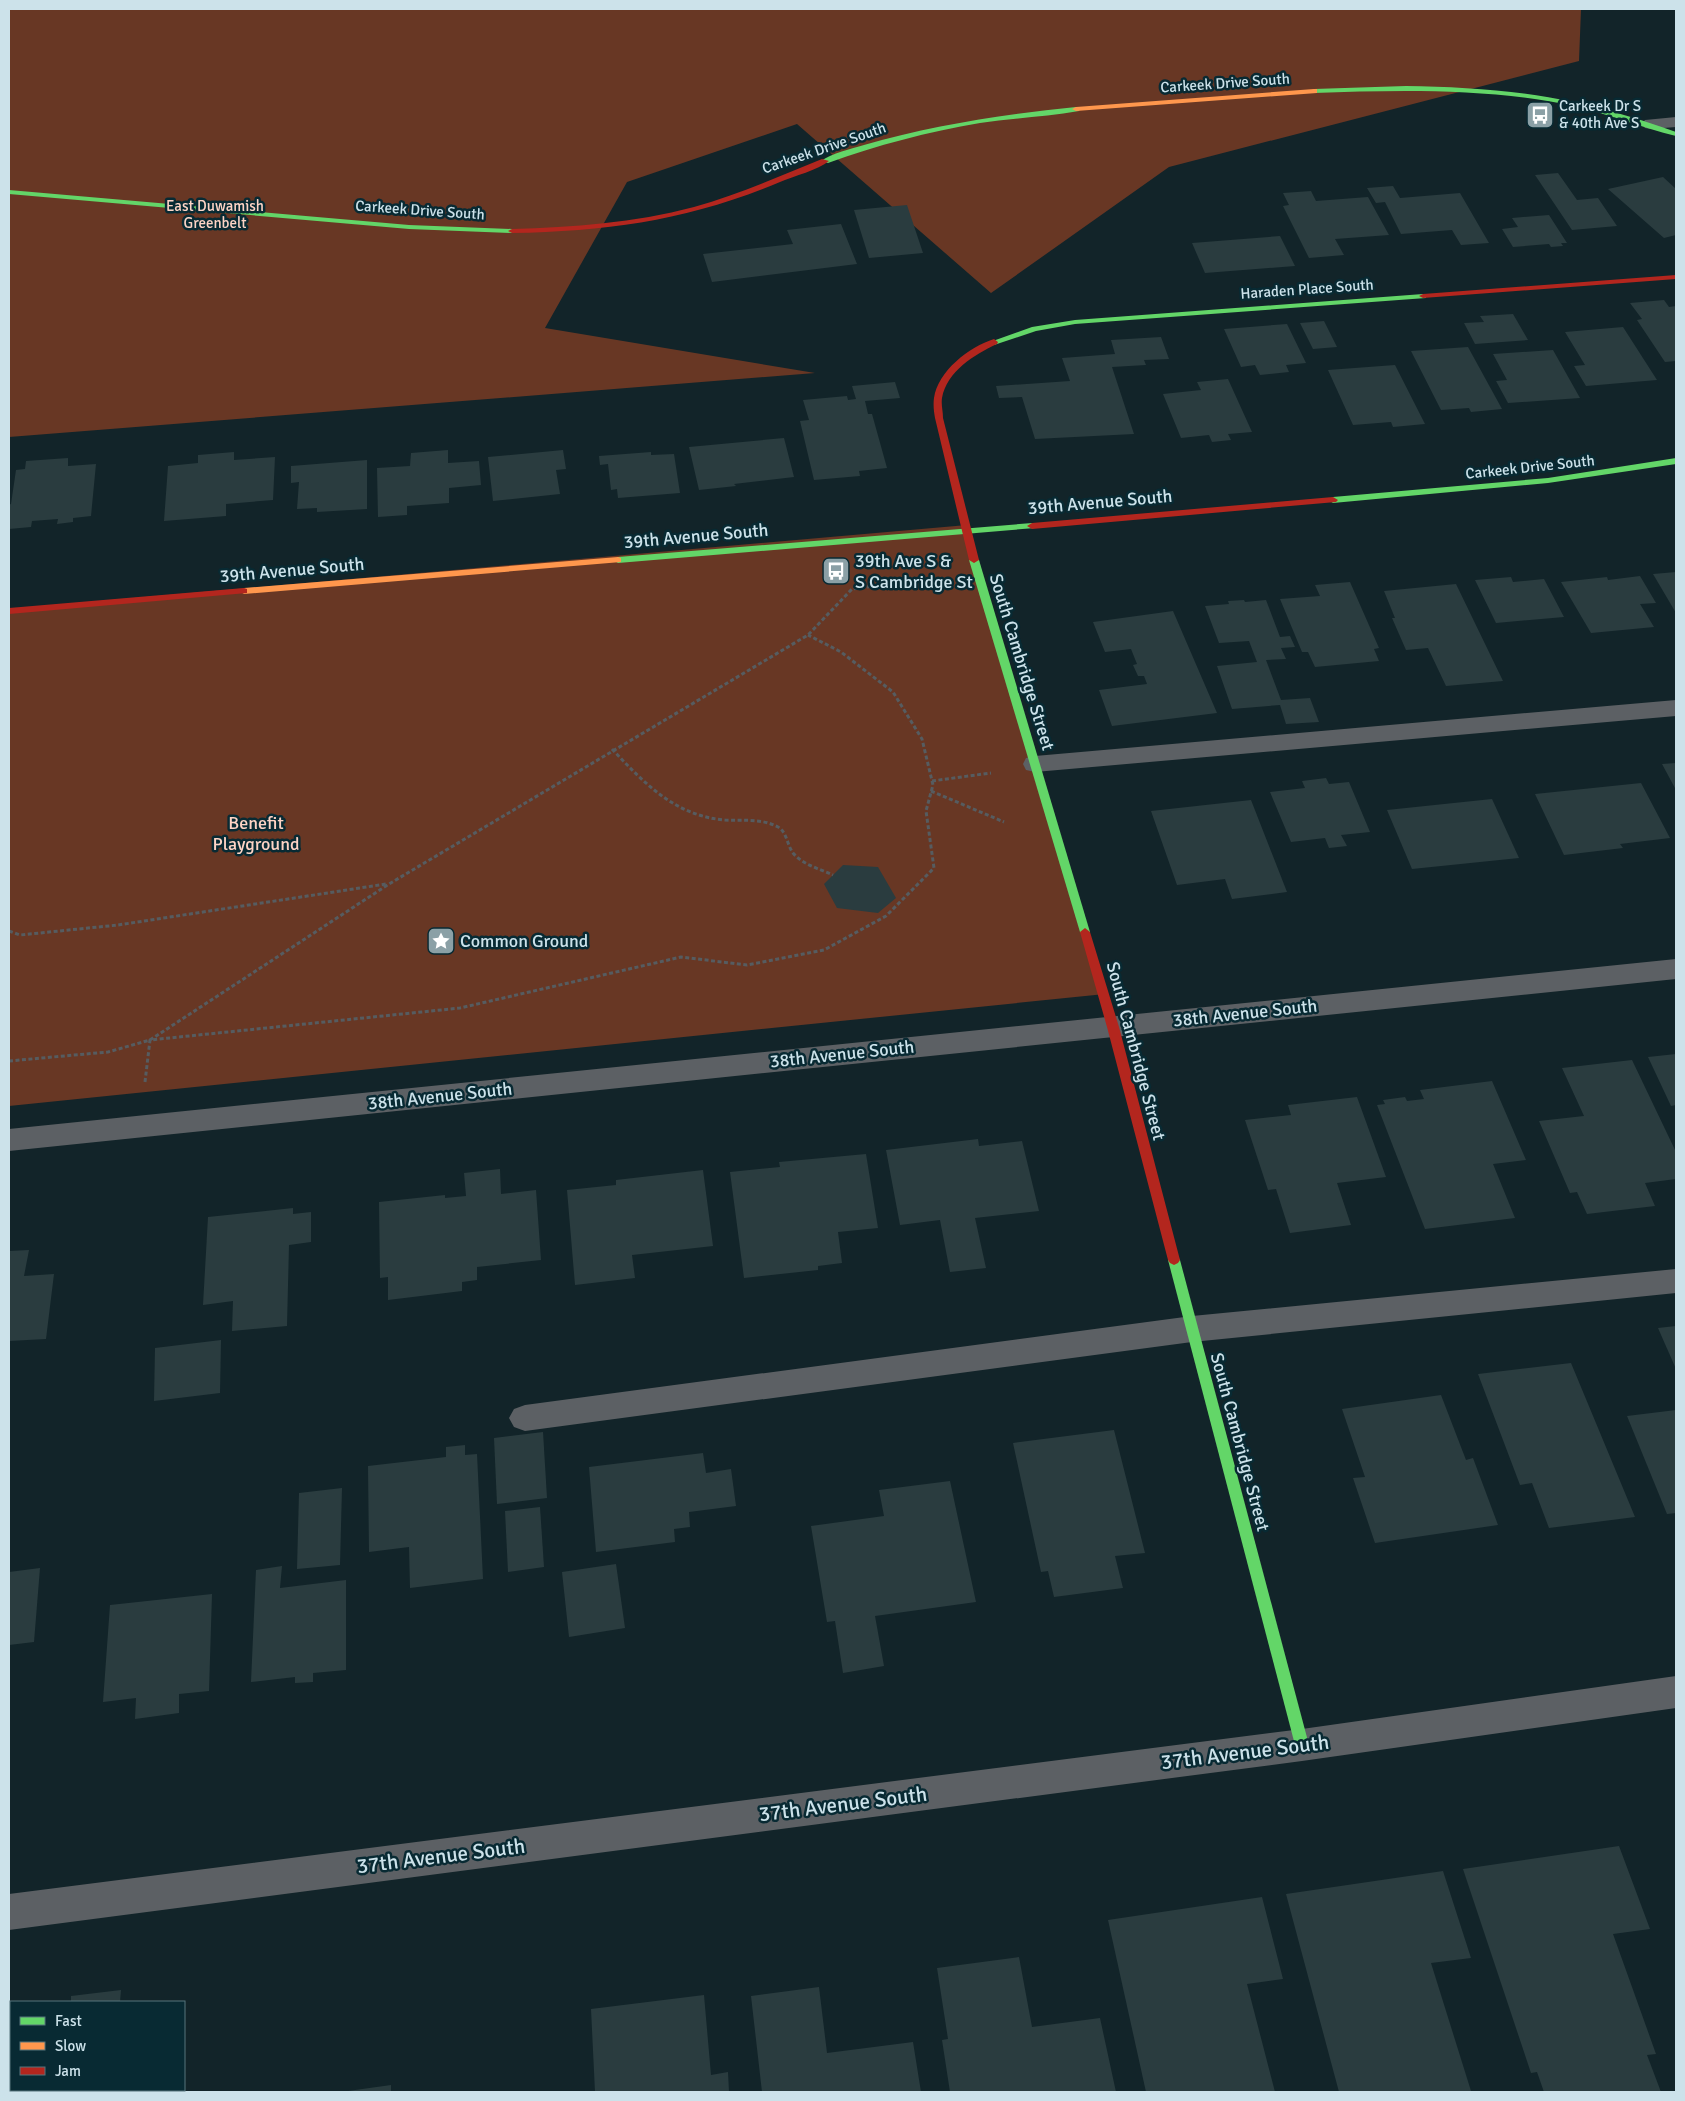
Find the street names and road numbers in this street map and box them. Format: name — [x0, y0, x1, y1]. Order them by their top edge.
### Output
street label: Carkeek Drive South — [1160, 69, 1290, 97]
street label: Carkeek Drive South — [760, 118, 888, 178]
street label: Carkeek Drive South — [355, 196, 485, 224]
street label: Haraden Place South — [1240, 275, 1374, 303]
street label: Carkeek Drive South — [1465, 451, 1595, 483]
street label: 39th Avenue South — [1027, 485, 1173, 519]
street label: 39th Avenue South — [623, 519, 769, 553]
street label: 39th Avenue South — [219, 553, 365, 587]
street label: South Cambridge Street — [985, 571, 1059, 753]
street label: South Cambridge Street — [1102, 959, 1170, 1143]
street label: 38th Avenue South — [1172, 994, 1318, 1032]
street label: 38th Avenue South — [769, 1035, 915, 1073]
street label: 38th Avenue South — [367, 1077, 513, 1115]
street label: South Cambridge Street — [1206, 1350, 1274, 1534]
street label: 37th Avenue South — [1159, 1729, 1331, 1775]
street label: 37th Avenue South — [757, 1781, 929, 1827]
street label: 37th Avenue South — [355, 1833, 527, 1879]

